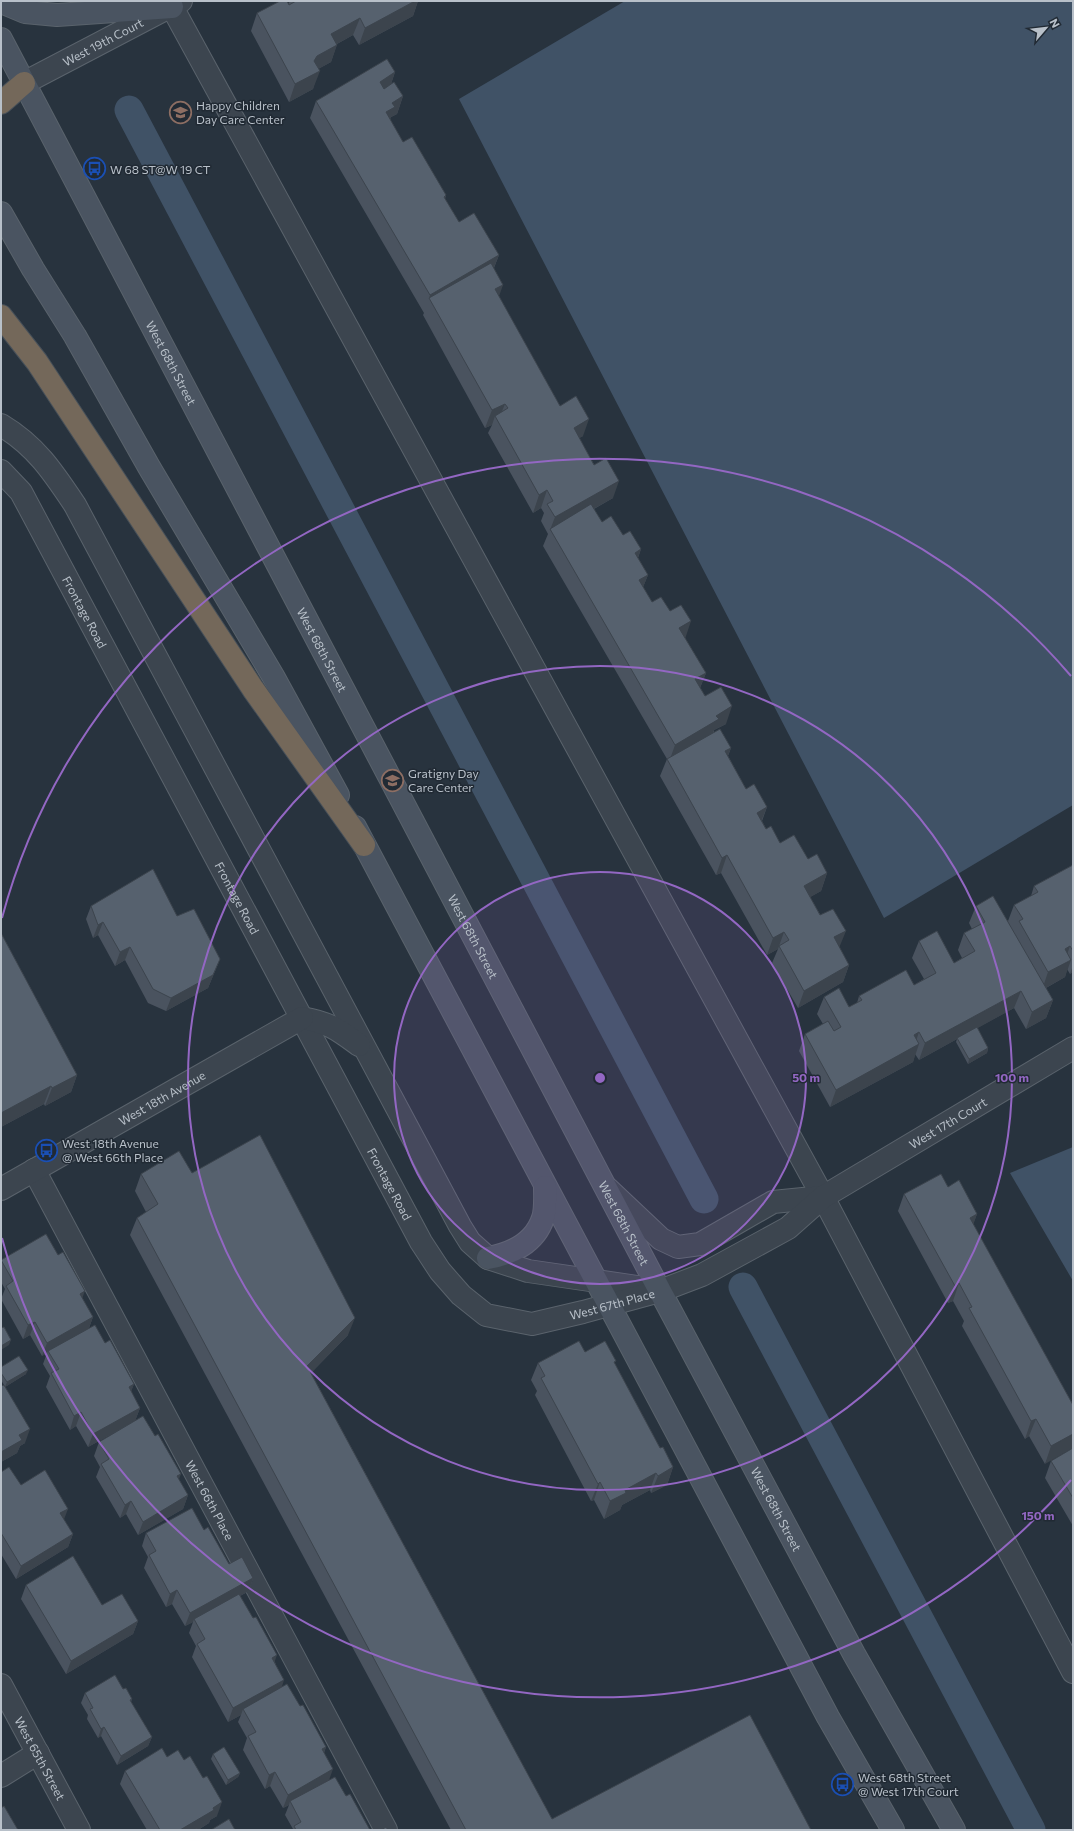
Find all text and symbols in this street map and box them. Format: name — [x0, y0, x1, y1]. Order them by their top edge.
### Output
north arrow — [1026, 8, 1066, 48]
street label: West 19th Court — [60, 15, 145, 69]
text: N — [1048, 16, 1063, 30]
place label: Happy Children Day Care Center — [196, 98, 285, 126]
school or university icon: Happy Children Day Care Center — [167, 99, 193, 125]
bus stop icon: W 68 ST@W 19 CT — [81, 156, 107, 182]
place label: W 68 ST@W 19 CT — [110, 162, 211, 176]
street label: West 68th Street — [144, 318, 199, 407]
street label: Frontage Road — [60, 574, 110, 650]
street label: West 68th Street — [295, 605, 350, 694]
place label: Gratigny Day Care Center — [408, 766, 479, 794]
school or university icon: Gratigny Day Care Center — [379, 767, 405, 793]
street label: Frontage Road — [213, 859, 262, 936]
street label: West 68th Street — [445, 892, 501, 981]
street label: West 18th Avenue — [116, 1068, 208, 1128]
text: 50 m — [792, 1070, 820, 1084]
text: 100 m — [995, 1070, 1029, 1084]
centre of rings — [593, 1071, 607, 1085]
street label: West 17th Court — [906, 1094, 989, 1151]
place label: West 18th Avenue @ West 66th Place — [62, 1136, 163, 1164]
bus stop icon: West 18th Avenue @ West 66th Place — [33, 1137, 59, 1163]
street label: Frontage Road — [365, 1145, 415, 1222]
street label: West 68th Street — [596, 1179, 652, 1268]
street label: West 67th Place — [568, 1286, 656, 1322]
street label: West 66th Place — [183, 1458, 237, 1542]
street label: West 68th Street — [748, 1465, 805, 1553]
text: 150 m — [1021, 1508, 1055, 1522]
street label: West 65th Street — [12, 1714, 68, 1802]
place label: West 68th Street @ West 17th Court — [858, 1770, 959, 1798]
bus stop icon: West 68th Street @ West 17th Court — [830, 1771, 856, 1797]

